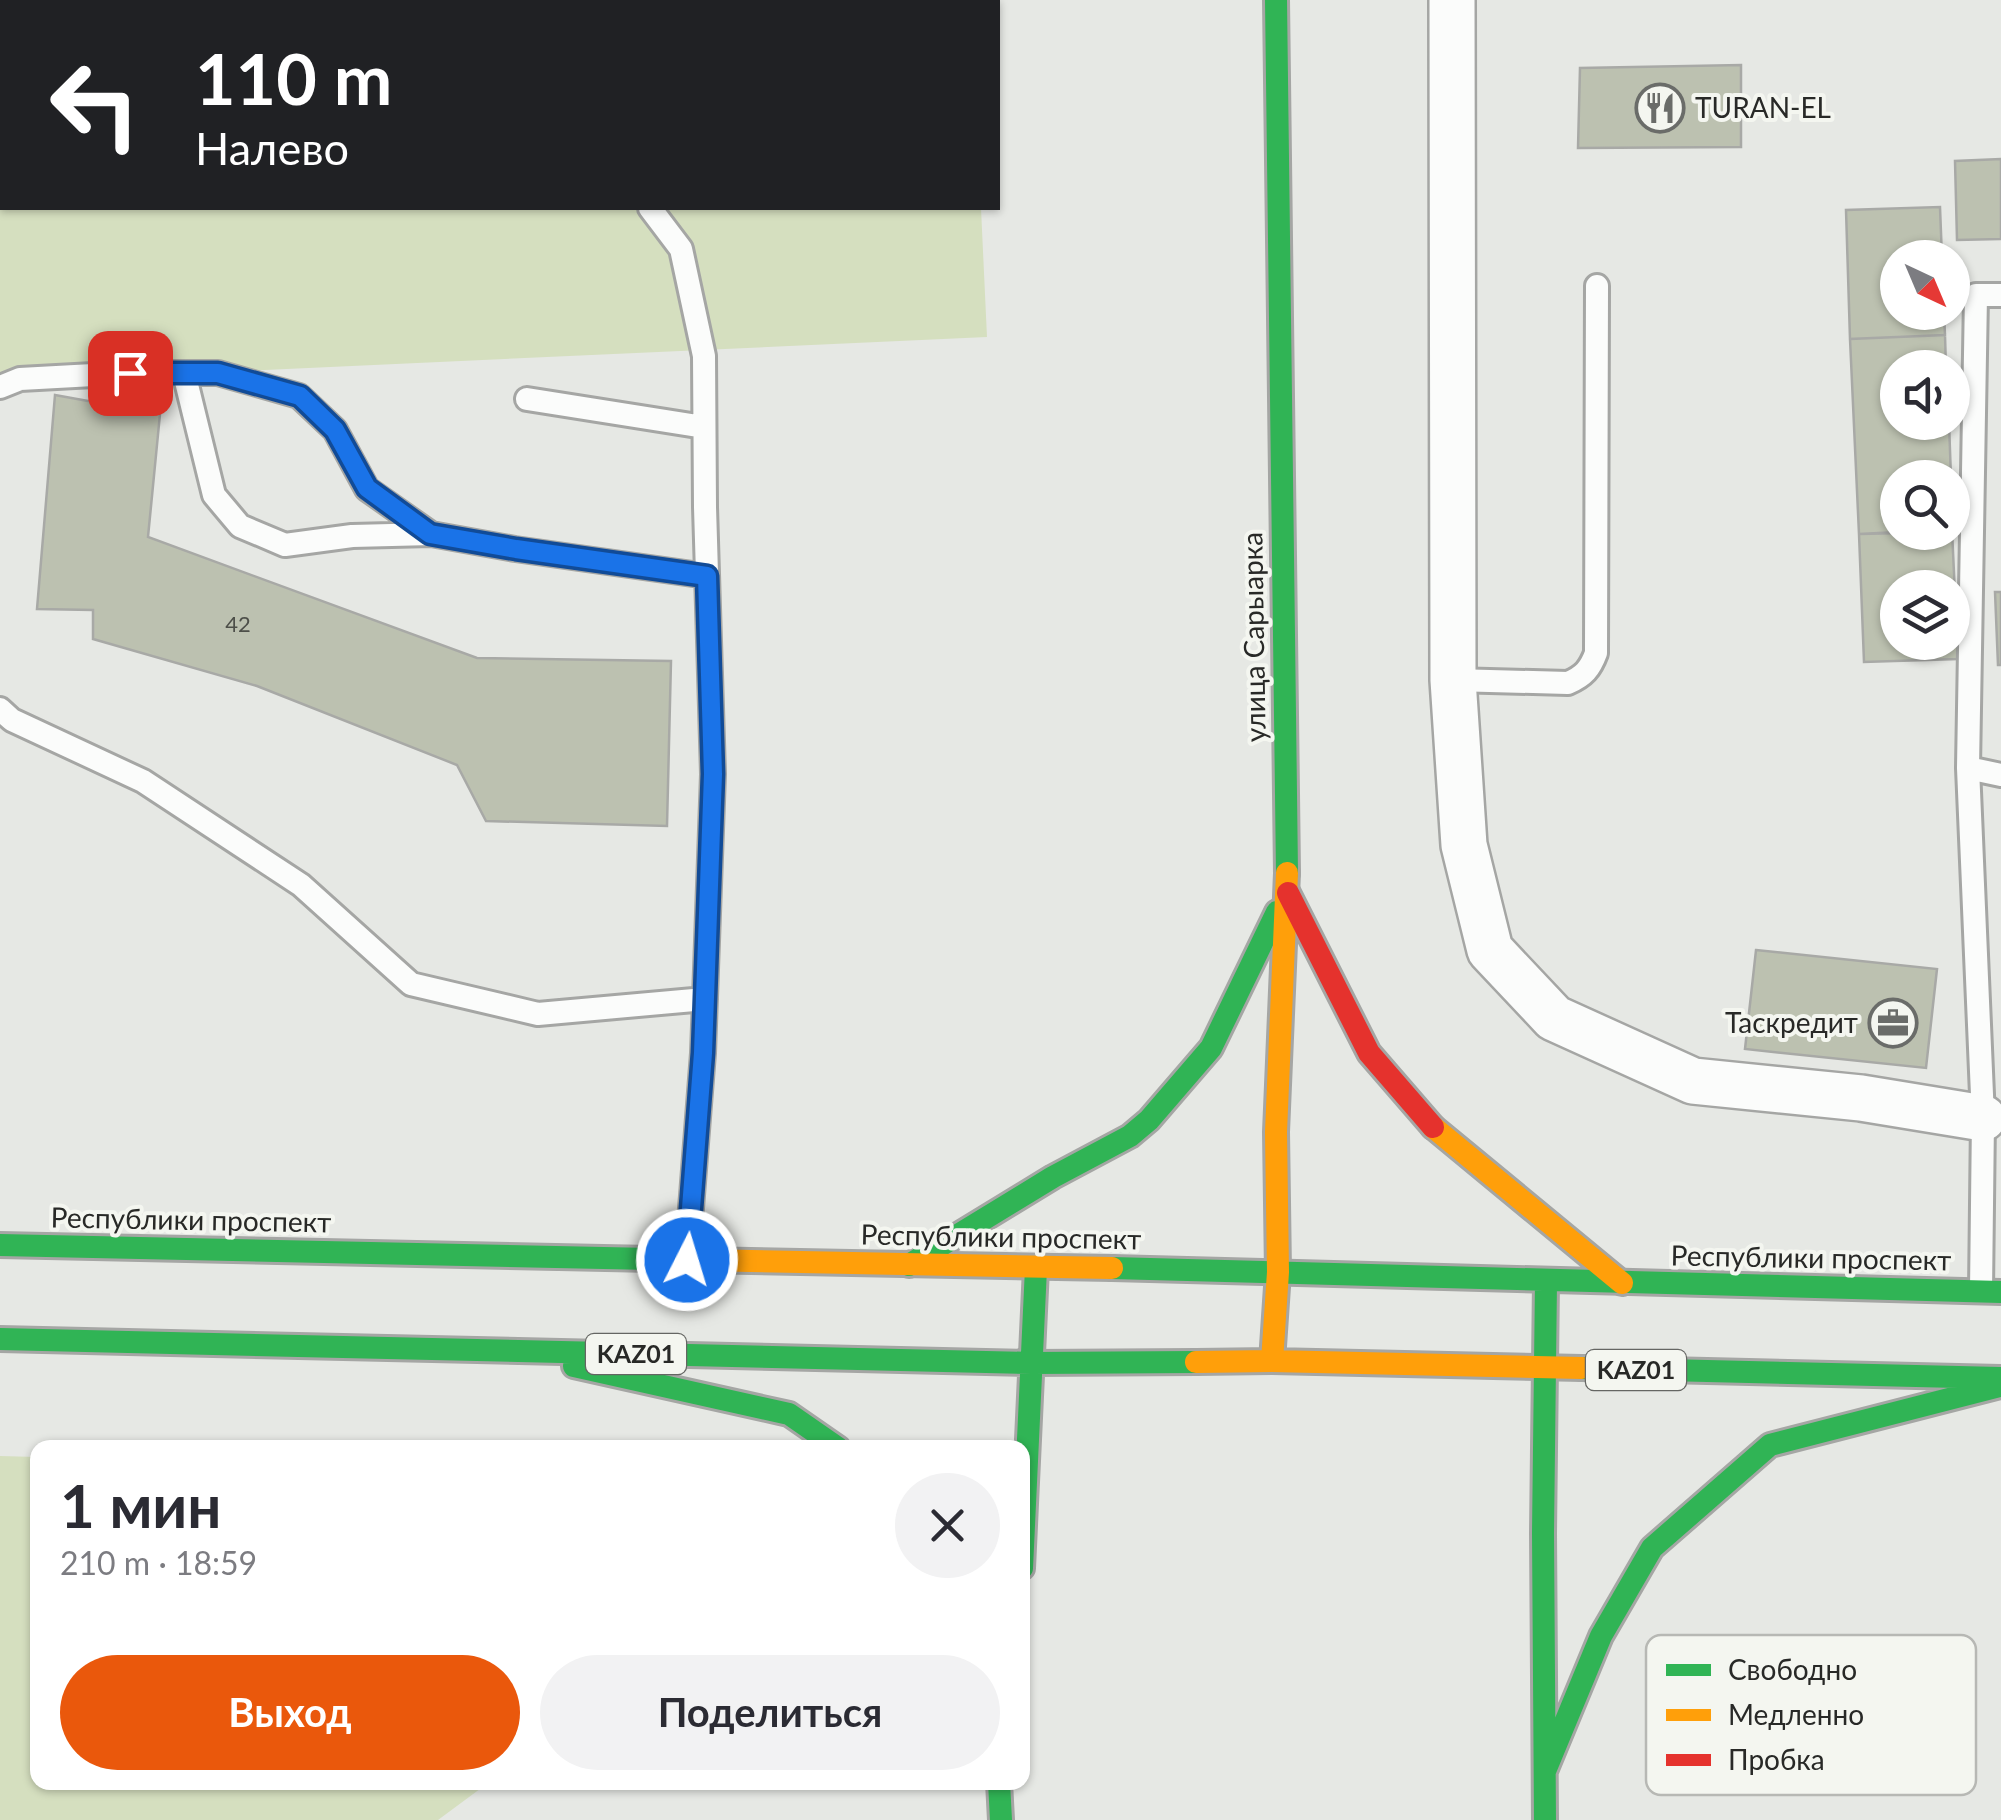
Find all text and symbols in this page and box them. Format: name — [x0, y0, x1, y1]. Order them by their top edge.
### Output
text: 110 m — [195, 36, 392, 120]
icon: left — [30, 40, 160, 170]
restaurant icon: TURAN-EL — [1634, 82, 1686, 134]
place label: TURAN-EL — [1695, 90, 1831, 124]
text: Налево — [195, 121, 349, 175]
north arrow — [1880, 240, 1970, 330]
map controls — [1880, 240, 1970, 660]
pin — [88, 331, 173, 416]
icon: arrive — [103, 346, 158, 401]
button: sound — [1880, 350, 1970, 440]
button: search — [1880, 460, 1970, 550]
street label: улица Сарыарка — [1234, 532, 1272, 742]
button: layers — [1880, 570, 1970, 660]
house number: 42 — [225, 610, 251, 637]
office icon: Таскредит — [1867, 997, 1919, 1049]
place label: Таскредит — [1725, 1005, 1858, 1039]
street label: Республики проспект — [50, 1200, 332, 1238]
position arrow — [635, 1208, 739, 1312]
street label: Республики проспект — [860, 1217, 1142, 1255]
street label: Республики проспект — [1670, 1238, 1952, 1276]
road number: KАZ01 — [586, 1334, 686, 1374]
road number: KАZ01 — [1586, 1350, 1686, 1390]
text: 1 мин — [60, 1469, 222, 1541]
button: close — [895, 1473, 1000, 1578]
text: 210 m · 18:59 — [60, 1543, 257, 1582]
legend — [1646, 1635, 1976, 1795]
text: Свободно — [1728, 1652, 1857, 1686]
button: Выход — [60, 1655, 520, 1770]
button: Поделиться — [540, 1655, 1000, 1770]
text: Медленно — [1728, 1697, 1864, 1731]
text: Пробка — [1728, 1742, 1825, 1776]

